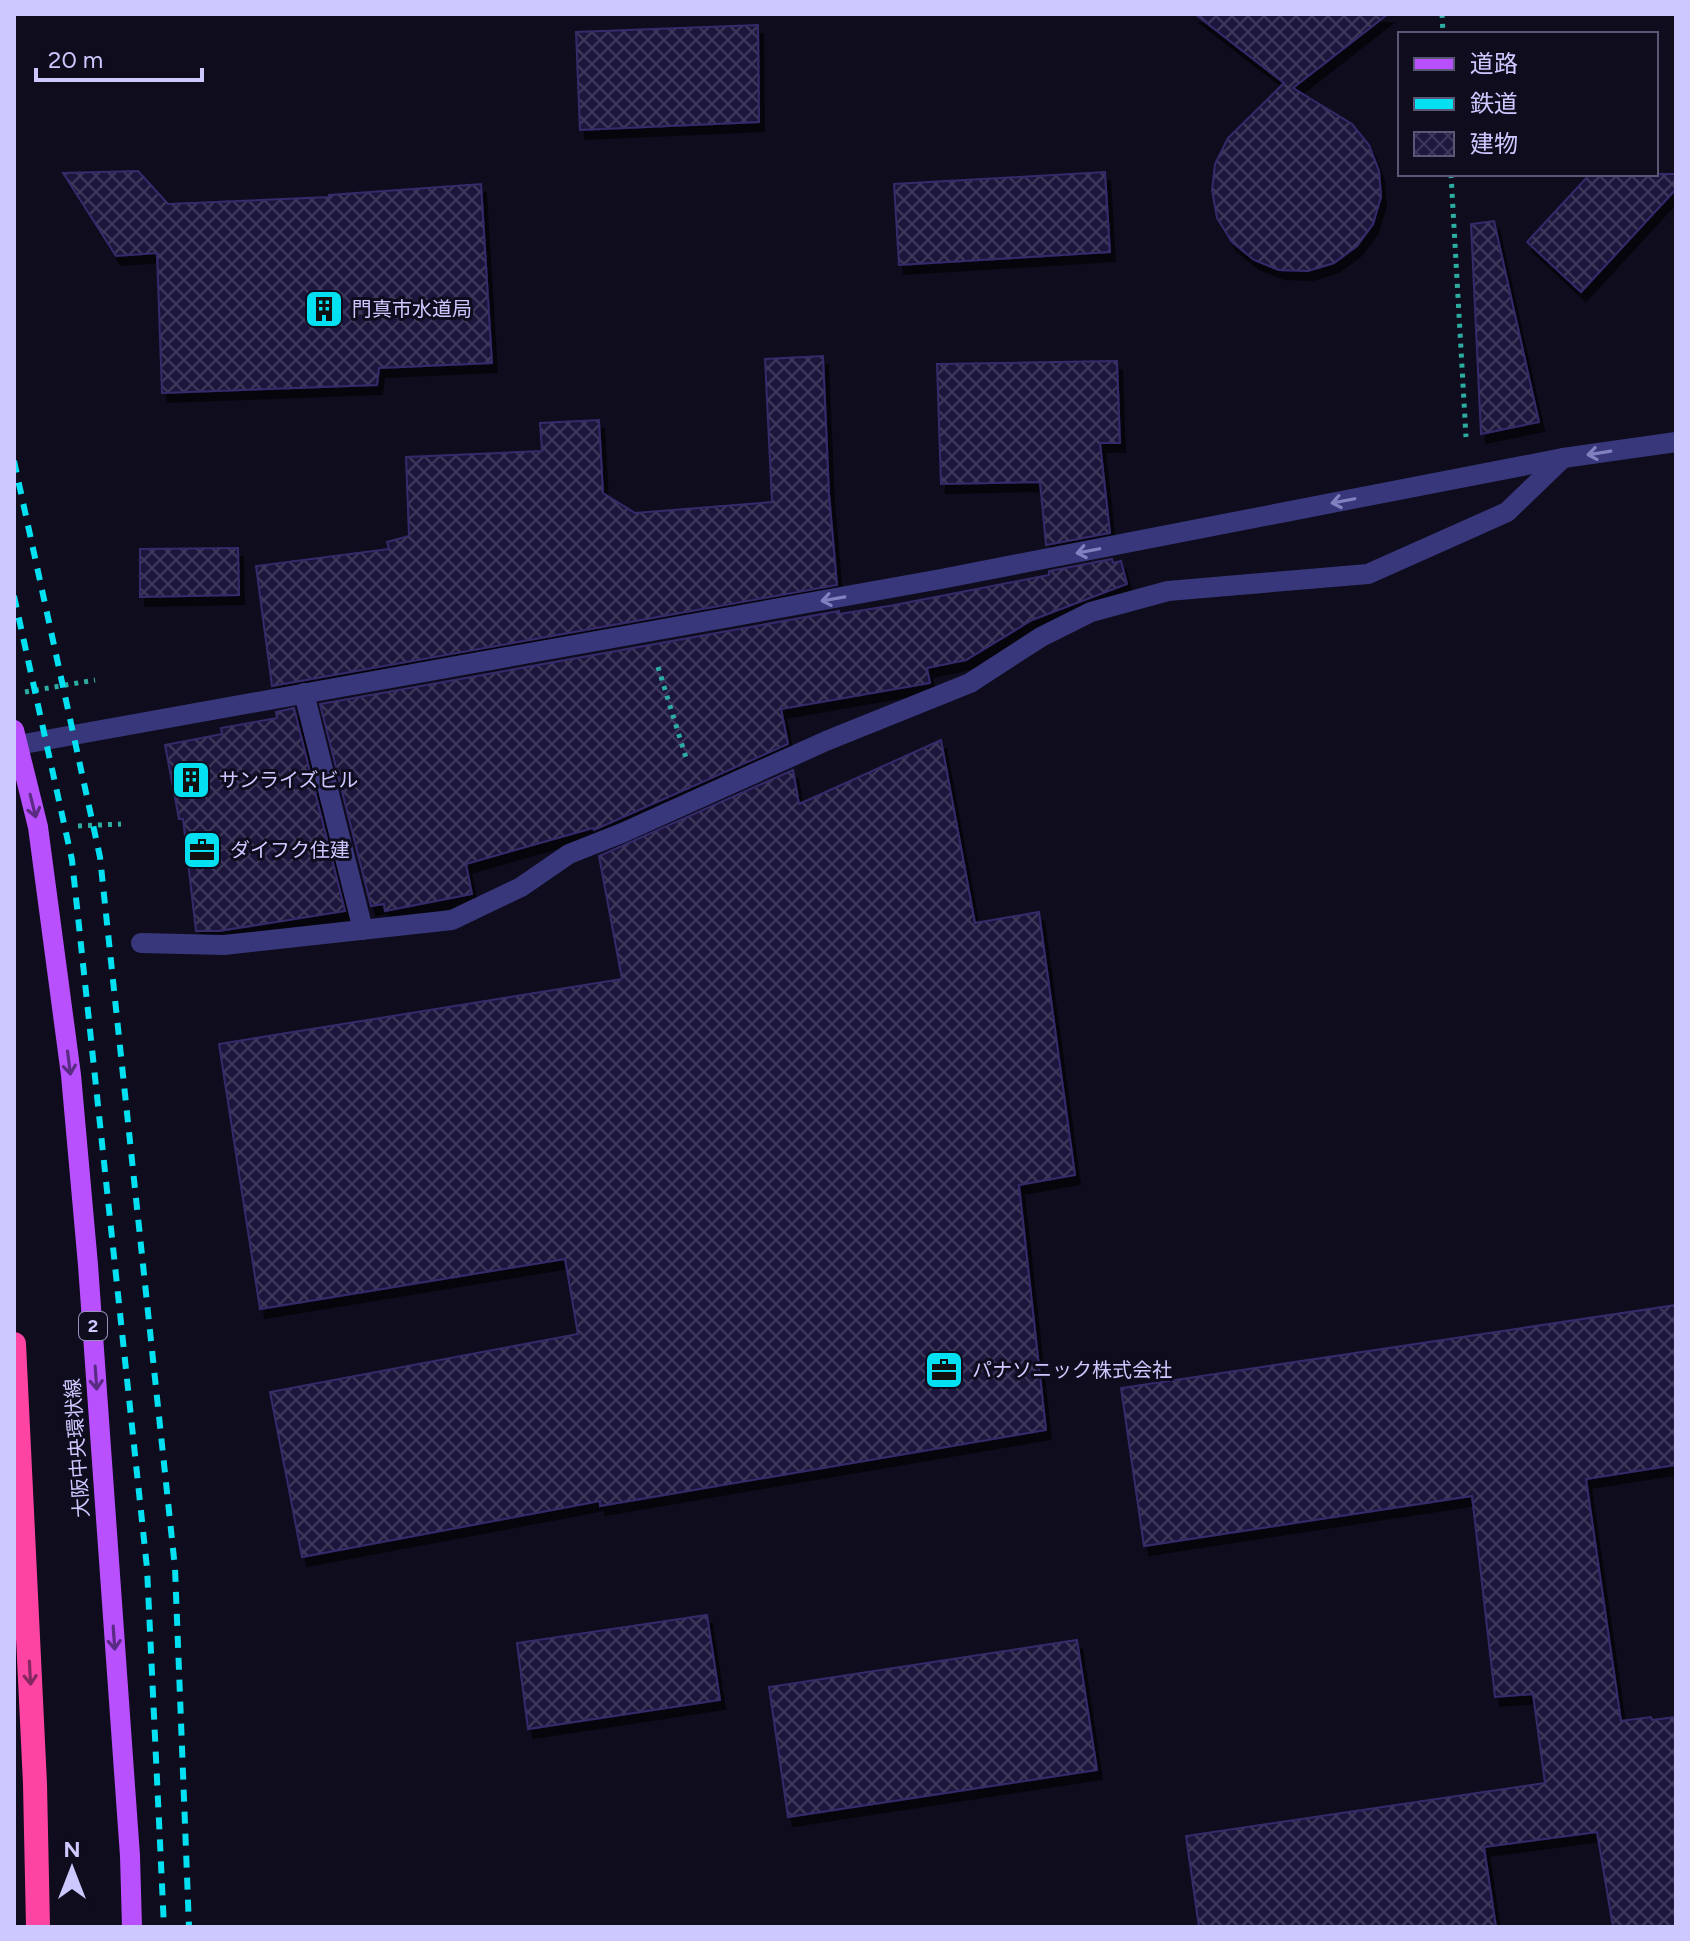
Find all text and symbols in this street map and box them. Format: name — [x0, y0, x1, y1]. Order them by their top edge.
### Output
scale bar — [36, 32, 202, 82]
legend — [1398, 32, 1658, 176]
text: 20 m — [48, 45, 103, 74]
text: 道路 — [1470, 49, 1518, 78]
text: 鉄道 — [1470, 89, 1518, 118]
text: 建物 — [1470, 129, 1518, 158]
building icon: 門真市水道局 — [303, 288, 345, 330]
place label: 門真市水道局 — [352, 297, 472, 321]
one-way arrow — [1587, 446, 1612, 461]
one-way arrow — [1331, 495, 1357, 510]
one-way arrow — [1076, 544, 1101, 559]
one-way arrow — [820, 592, 846, 607]
building icon: サンライズビル — [170, 759, 212, 801]
place label: サンライズビル — [219, 768, 358, 792]
one-way arrow — [26, 793, 41, 819]
office icon: ダイフク住建 — [181, 829, 223, 871]
place label: ダイフク住建 — [230, 838, 350, 862]
one-way arrow — [62, 1050, 77, 1076]
road number: 2 — [79, 1312, 107, 1340]
office icon: パナソニック株式会社 — [923, 1349, 965, 1391]
place label: パナソニック株式会社 — [972, 1358, 1172, 1382]
one-way arrow — [89, 1364, 104, 1391]
street label: 大阪中央環状線 — [60, 1377, 94, 1519]
one-way arrow — [107, 1624, 122, 1651]
one-way arrow — [23, 1659, 38, 1686]
north arrow — [32, 1829, 112, 1909]
text: N — [63, 1836, 81, 1863]

